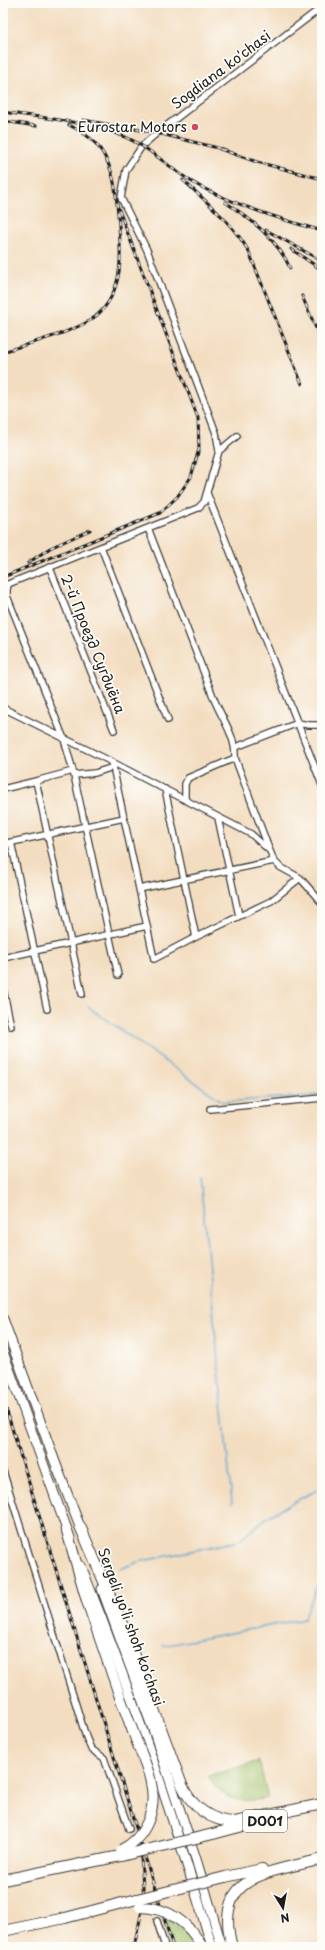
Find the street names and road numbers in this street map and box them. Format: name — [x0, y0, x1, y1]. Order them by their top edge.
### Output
street label: Sogdiana ko'chasi — [166, 25, 275, 114]
street label: 2-й Проезд Сугдиёна — [56, 571, 131, 717]
street label: Sergeli yo‘li shoh ko‘chasi — [93, 1545, 170, 1709]
road number: D001 — [243, 1810, 287, 1832]

